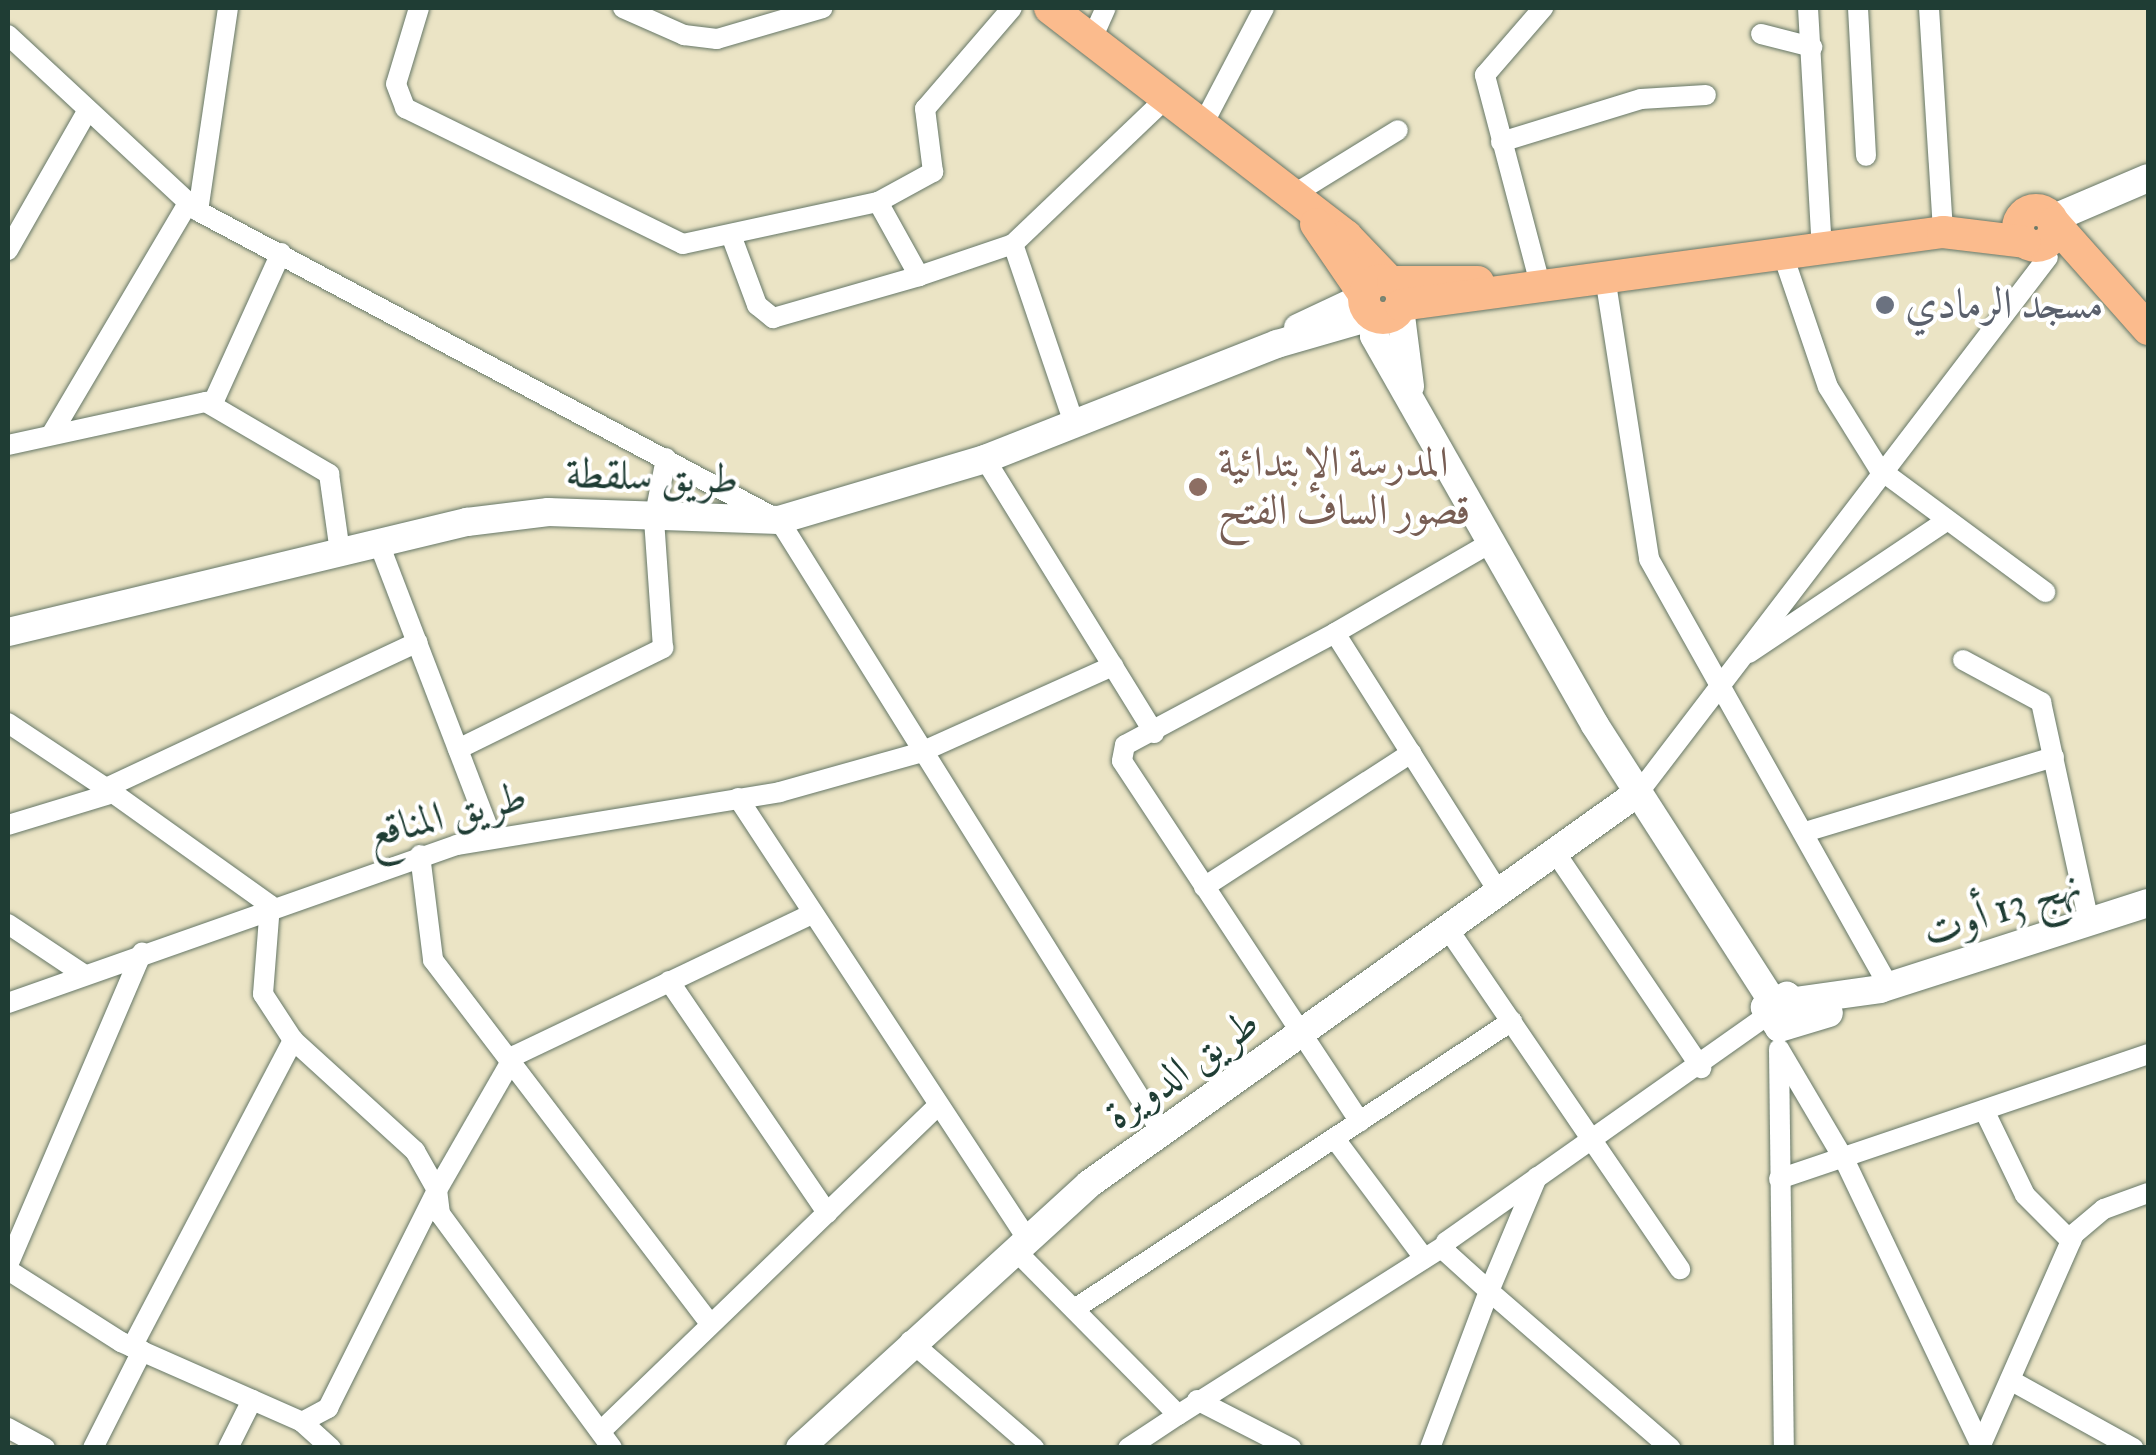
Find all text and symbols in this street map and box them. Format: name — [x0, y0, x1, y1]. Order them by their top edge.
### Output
place label: مسجد الرمادي — [1905, 280, 2104, 330]
marker: مسجد الرمادي — [1874, 294, 1896, 316]
place label: المدرسة الإبتدائية قصور الساف الفتح — [1218, 438, 1470, 536]
street label: طريق سلقطة — [565, 449, 739, 505]
marker: المدرسة الإبتدائية قصور الساف الفتح — [1187, 476, 1209, 498]
street label: طريق المناقع — [362, 771, 532, 859]
street label: نهج 13 أوت — [1916, 860, 2088, 958]
street label: طريق الدويرة — [1095, 998, 1269, 1140]

